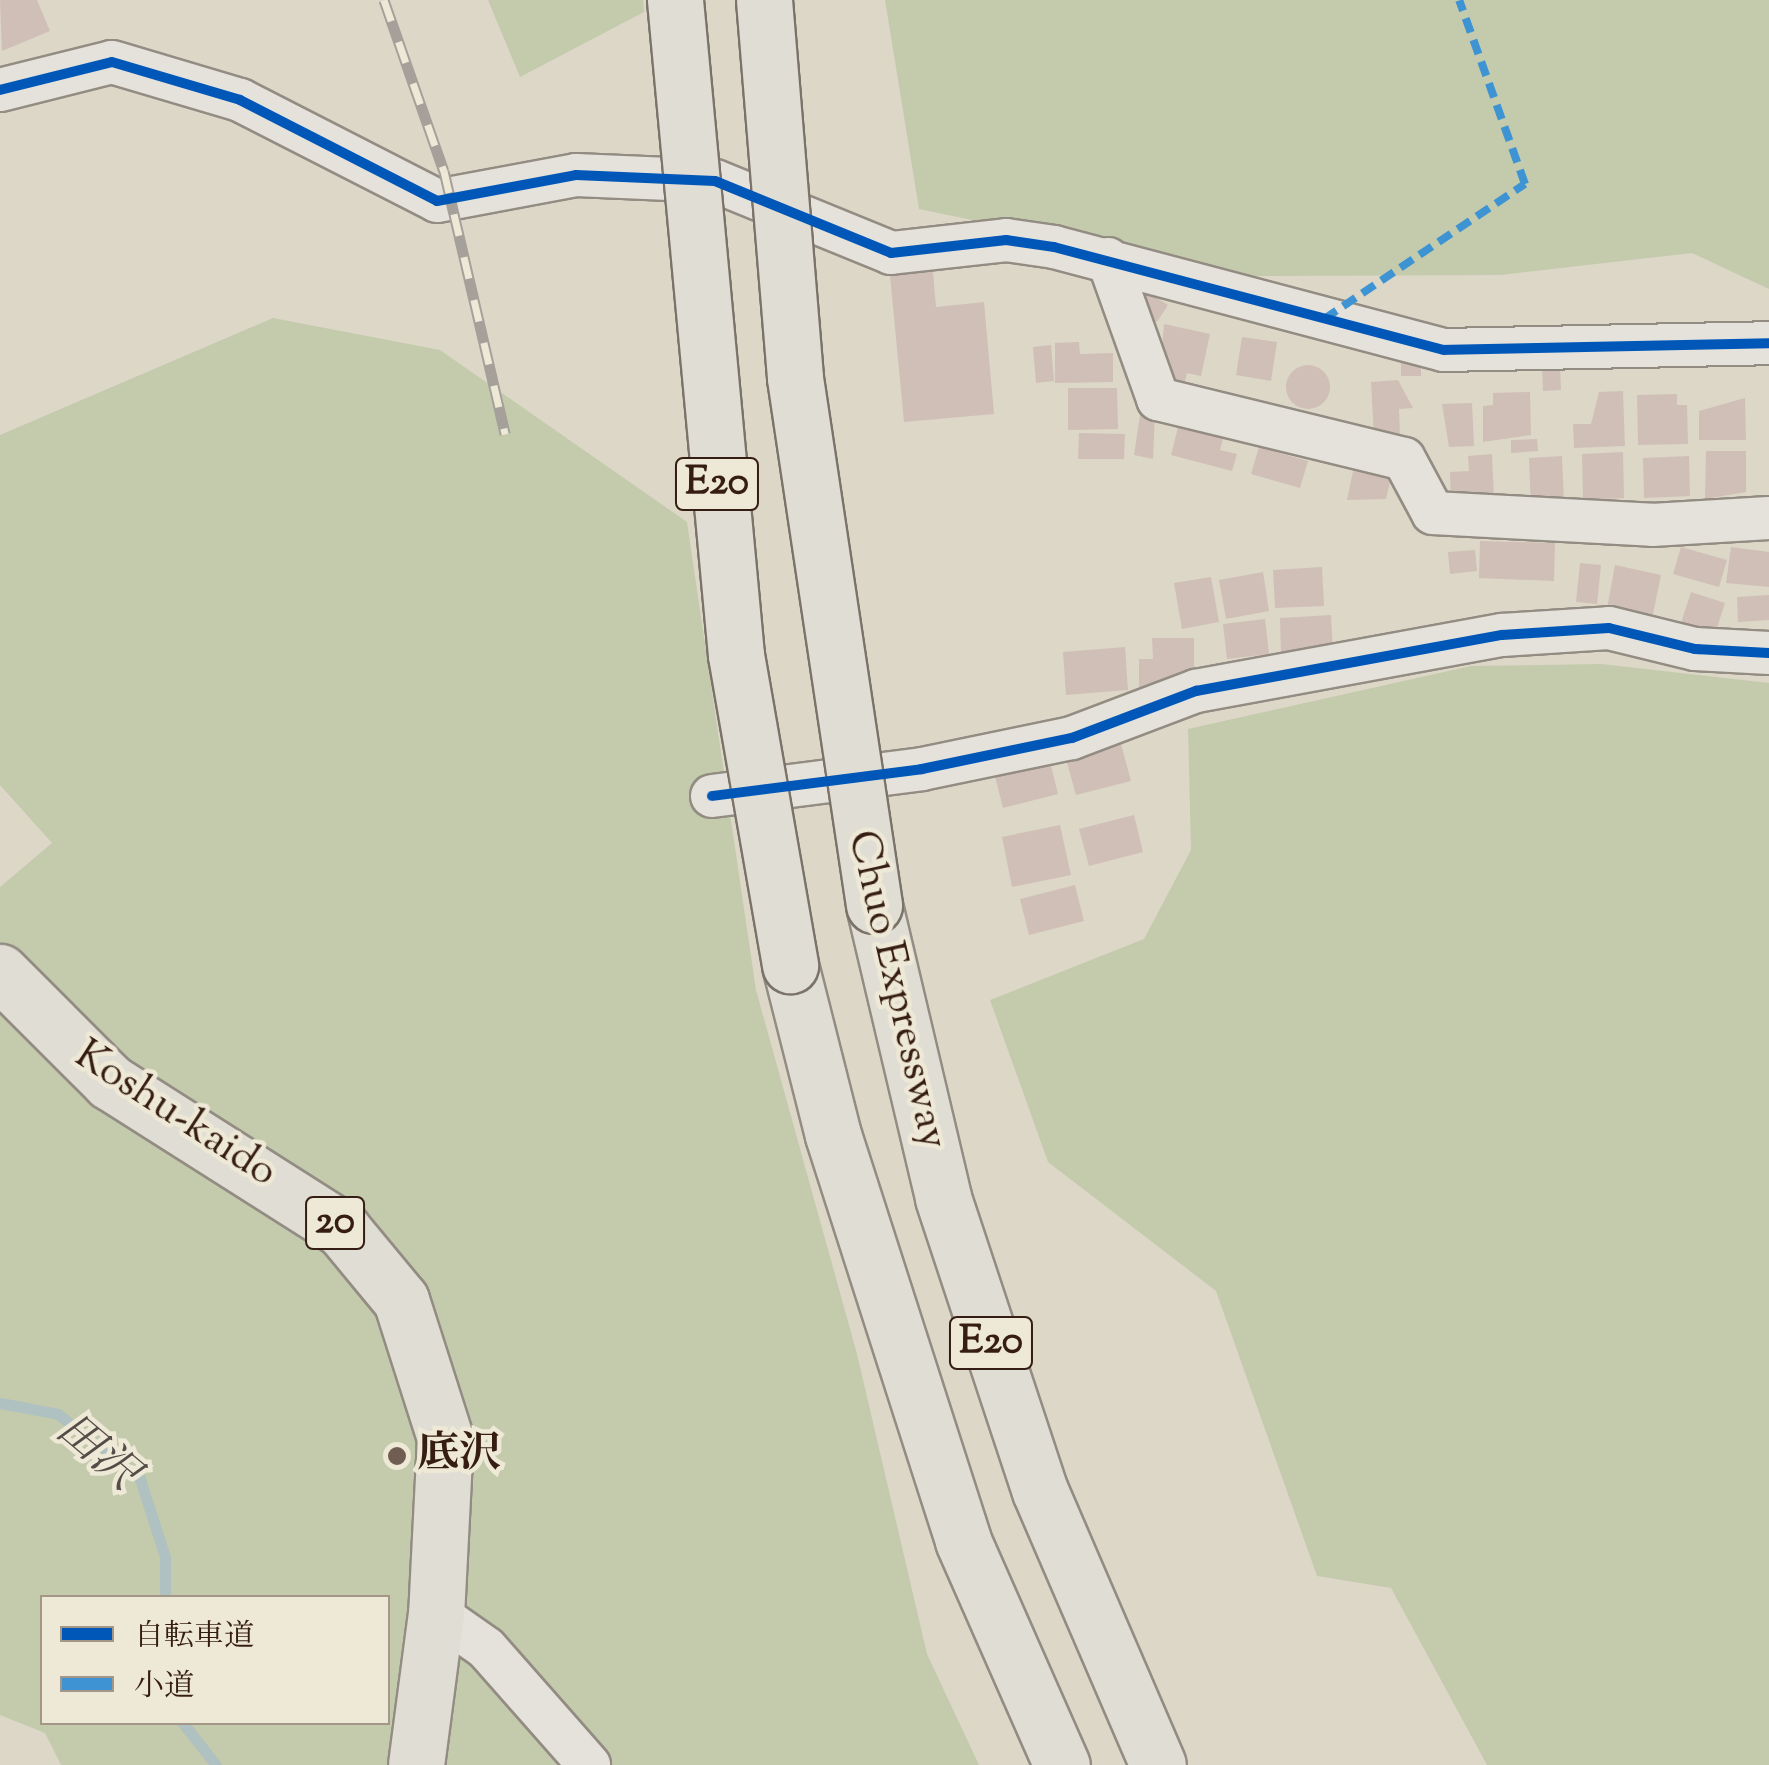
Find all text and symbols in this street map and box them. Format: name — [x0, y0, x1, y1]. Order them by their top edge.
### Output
road number: E20 — [674, 449, 760, 519]
street label: Chuo Expressway — [835, 826, 957, 1154]
street label: Koshu-kaido — [64, 1031, 286, 1199]
road number: 20 — [305, 1188, 365, 1258]
road number: E20 — [948, 1308, 1034, 1378]
water label: 田沢 — [43, 1404, 147, 1504]
place label: 底沢 — [417, 1431, 501, 1481]
marker: 底沢 — [386, 1445, 408, 1467]
legend — [40, 1595, 390, 1725]
text: 自転車道 — [134, 1616, 254, 1659]
text: 小道 — [134, 1666, 194, 1709]

